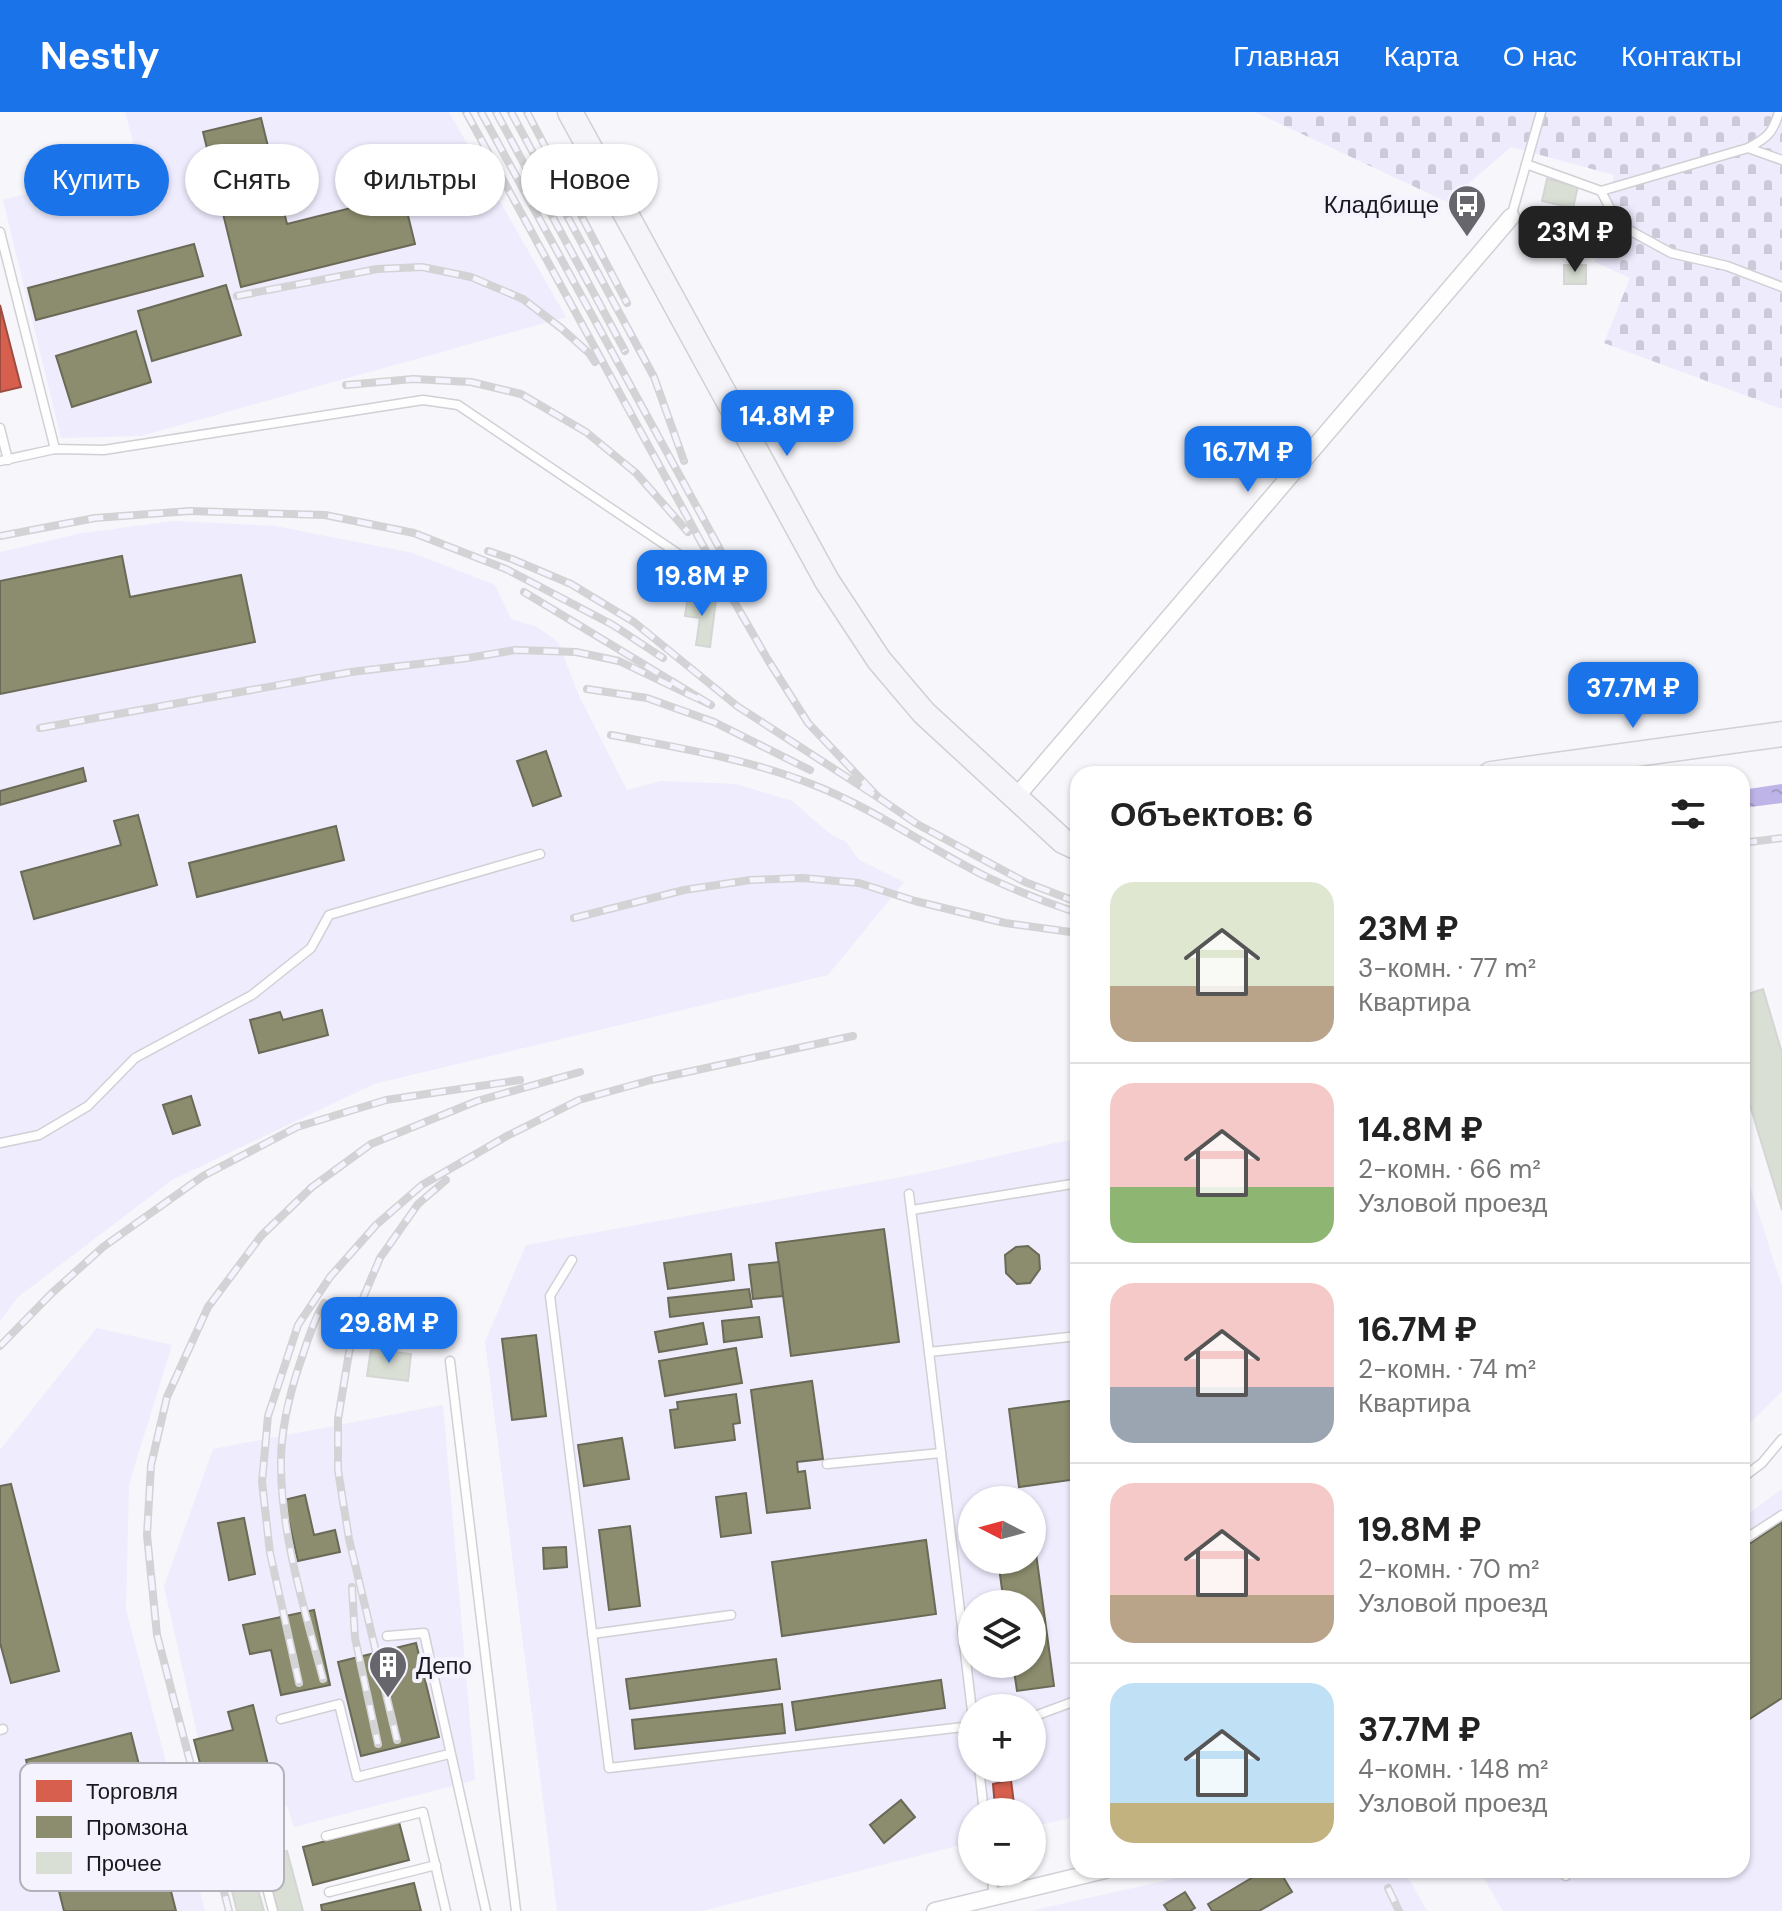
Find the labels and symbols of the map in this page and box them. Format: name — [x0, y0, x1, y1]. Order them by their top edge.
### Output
bus stop icon: Кладбище — [1446, 183, 1488, 238]
place label: Кладбище — [1324, 189, 1439, 220]
pin: 23M ₽ — [1519, 206, 1631, 274]
pin: 14.8M ₽ — [713, 390, 861, 458]
pin: 16.7M ₽ — [1174, 426, 1322, 494]
pin: 19.8M ₽ — [628, 550, 776, 618]
pin: 37.7M ₽ — [1559, 662, 1707, 730]
pin: 29.8M ₽ — [315, 1297, 463, 1365]
north arrow — [958, 1486, 1046, 1574]
building icon: Депо — [367, 1644, 409, 1699]
place label: Депо — [416, 1650, 472, 1681]
legend — [20, 1763, 284, 1891]
text: Торговля — [86, 1777, 178, 1806]
text: Промзона — [86, 1813, 188, 1842]
text: Прочее — [86, 1849, 162, 1878]

